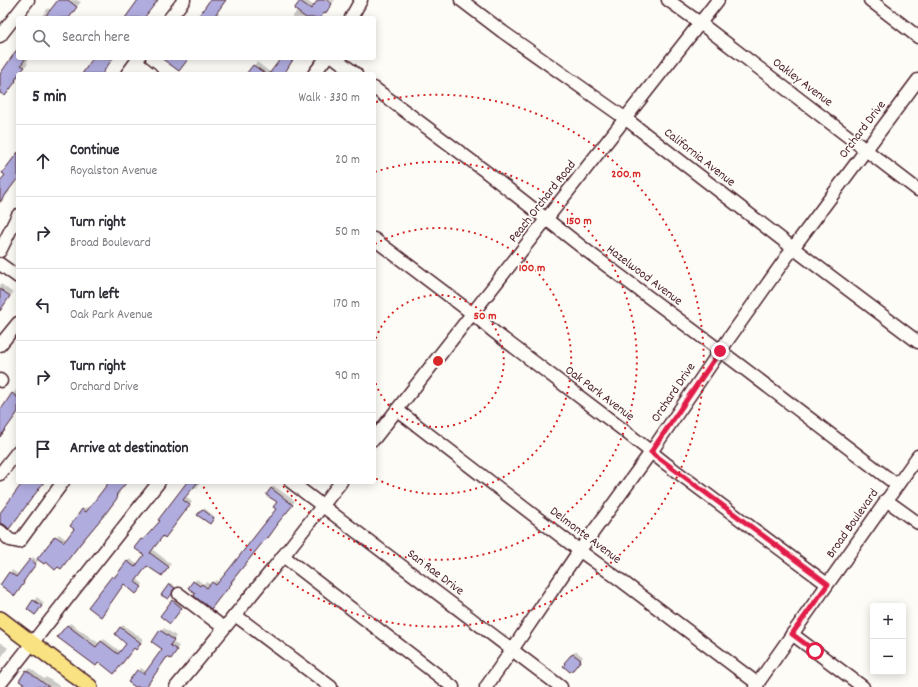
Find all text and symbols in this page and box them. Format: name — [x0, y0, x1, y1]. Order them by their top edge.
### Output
search box — [16, 16, 376, 60]
icon: search — [30, 27, 52, 49]
text: Search here — [62, 27, 130, 49]
street label: Oakley Avenue — [768, 54, 836, 112]
text: 5 min — [32, 86, 66, 110]
text: Walk · 330 m — [299, 89, 360, 108]
street label: Orchard Drive — [835, 97, 891, 163]
street label: California Avenue — [659, 124, 739, 192]
text: Continue — [70, 140, 119, 162]
icon: ahead — [32, 150, 54, 172]
text: 20 m — [335, 151, 360, 170]
street label: Peach Orchard Road — [505, 157, 581, 247]
text: Royalston Avenue — [70, 162, 157, 181]
text: 200 m — [611, 166, 641, 183]
text: Turn right — [70, 212, 126, 234]
text: 150 m — [566, 213, 592, 230]
icon: right — [32, 222, 54, 244]
text: 50 m — [335, 223, 360, 242]
text: Broad Boulevard — [70, 234, 151, 253]
street label: Hazelwood Avenue — [602, 241, 686, 311]
text: 100 m — [519, 260, 545, 277]
text: Turn left — [70, 284, 119, 306]
icon: left — [32, 294, 54, 316]
text: 170 m — [333, 295, 360, 314]
text: Oak Park Avenue — [70, 306, 153, 325]
text: 50 m — [473, 308, 497, 325]
route end — [711, 342, 729, 360]
centre of rings — [431, 354, 445, 368]
text: Turn right — [70, 356, 126, 378]
street label: Orchard Drive — [647, 359, 701, 427]
street label: Oak Park Avenue — [560, 362, 638, 427]
icon: right — [32, 366, 54, 388]
text: 90 m — [335, 367, 360, 386]
text: Orchard Drive — [70, 378, 139, 397]
icon: arrive — [32, 438, 54, 460]
text: Arrive at destination — [70, 438, 188, 460]
street label: Broad Boulevard — [822, 485, 884, 563]
street label: Delmonte Avenue — [545, 503, 625, 569]
street label: San Rae Drive — [403, 545, 468, 601]
map controls — [870, 603, 906, 675]
button: + — [870, 603, 906, 639]
button: − — [870, 639, 906, 675]
route start — [806, 642, 824, 660]

